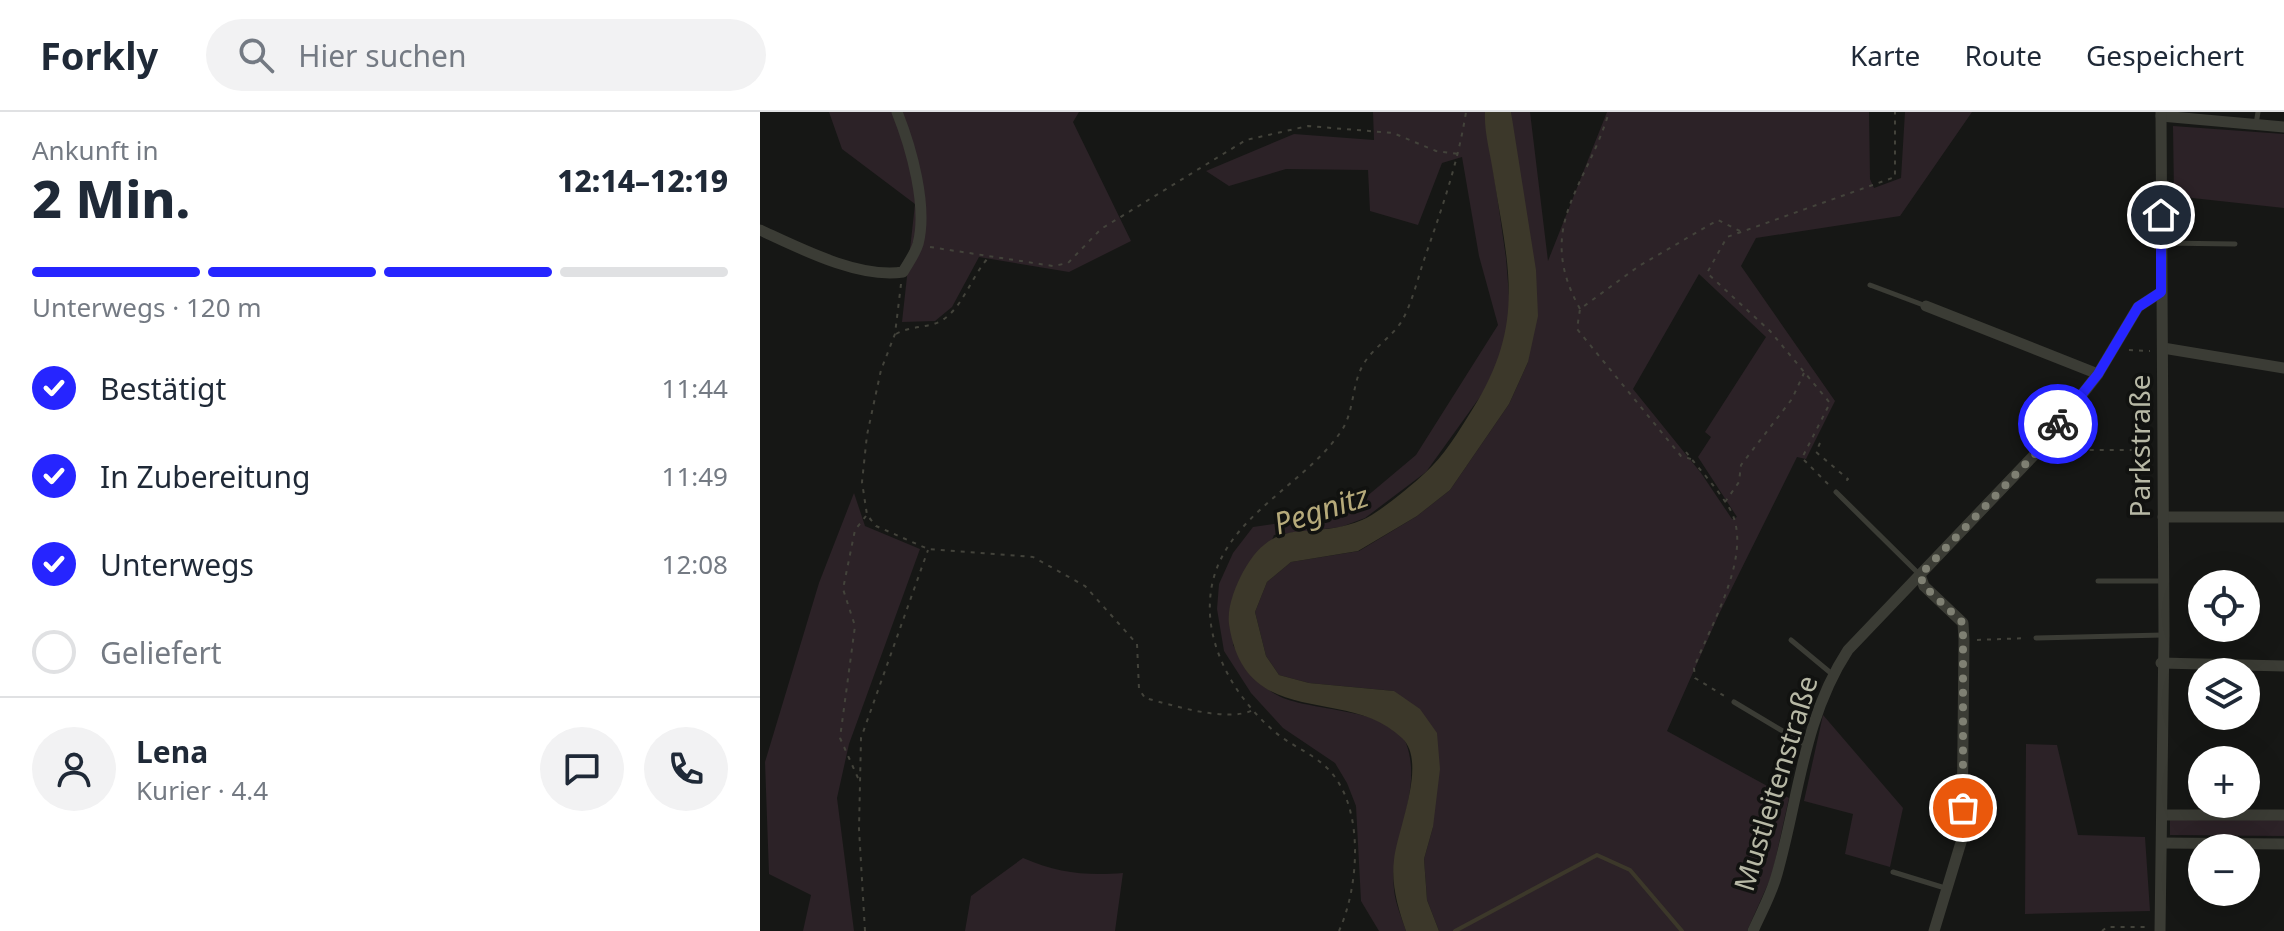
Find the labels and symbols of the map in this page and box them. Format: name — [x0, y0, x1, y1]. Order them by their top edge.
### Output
pin — [2127, 181, 2195, 249]
street label: Parkstraße — [2120, 375, 2158, 517]
courier — [2018, 384, 2098, 464]
water label: Pegnitz — [1268, 474, 1374, 544]
street label: Mustleitenstraße — [1724, 671, 1826, 895]
pin — [1929, 774, 1997, 842]

